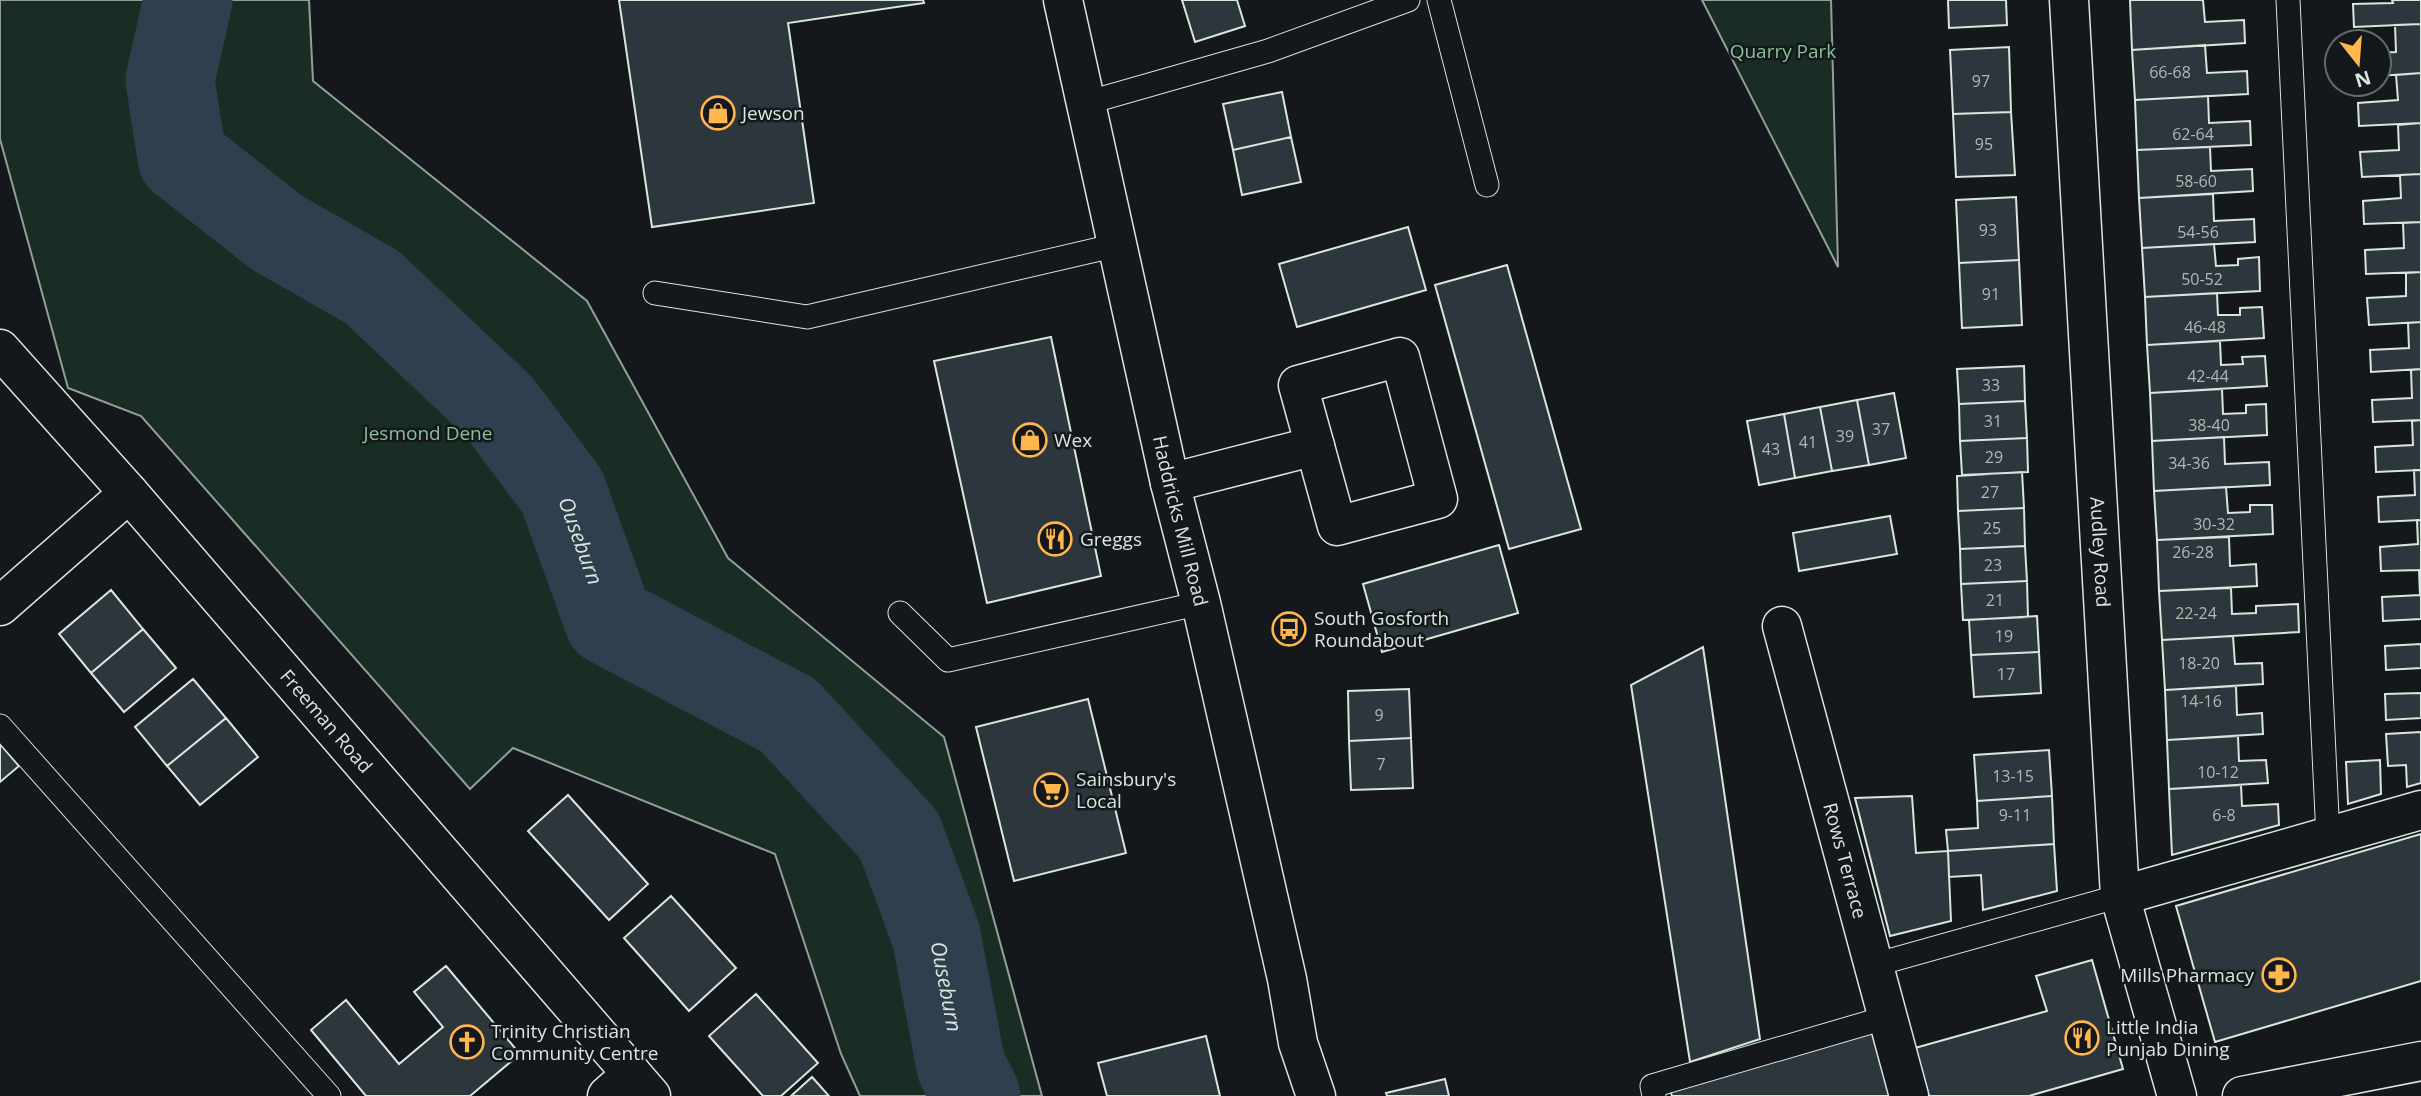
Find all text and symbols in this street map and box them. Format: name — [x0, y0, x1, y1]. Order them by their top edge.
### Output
north arrow — [2323, 28, 2393, 98]
park label: Quarry Park — [1730, 38, 1836, 64]
house number: 66-68 — [2149, 61, 2191, 83]
text: N — [2352, 65, 2374, 94]
house number: 97 — [1972, 70, 1990, 92]
shop icon: Jewson — [699, 94, 737, 132]
place label: Jewson — [740, 100, 805, 126]
house number: 62-64 — [2172, 123, 2214, 145]
house number: 95 — [1975, 133, 1993, 155]
house number: 58-60 — [2175, 170, 2217, 192]
house number: 93 — [1979, 219, 1997, 241]
house number: 54-56 — [2177, 221, 2219, 243]
house number: 50-52 — [2181, 268, 2223, 290]
house number: 91 — [1982, 283, 2000, 305]
house number: 46-48 — [2184, 316, 2226, 338]
house number: 42-44 — [2187, 365, 2229, 387]
house number: 33 — [1982, 374, 2000, 396]
house number: 31 — [1984, 410, 2002, 432]
house number: 38-40 — [2188, 414, 2230, 436]
house number: 37 — [1872, 418, 1890, 440]
park label: Jesmond Dene — [362, 420, 492, 446]
shop icon: Wex — [1011, 421, 1049, 459]
house number: 39 — [1836, 425, 1854, 447]
place label: Wex — [1054, 427, 1092, 453]
house number: 41 — [1799, 431, 1817, 453]
street label: Haddricks Mill Road — [1147, 433, 1214, 609]
house number: 43 — [1762, 438, 1780, 460]
house number: 29 — [1985, 446, 2003, 468]
house number: 34-36 — [2168, 452, 2210, 474]
house number: 27 — [1981, 481, 1999, 503]
water label: Ouseburn — [552, 493, 610, 588]
street label: Audley Road — [2084, 496, 2117, 608]
house number: 30-32 — [2193, 513, 2235, 535]
house number: 25 — [1983, 517, 2001, 539]
restaurant icon: Greggs — [1036, 520, 1074, 558]
place label: Greggs — [1080, 526, 1142, 552]
house number: 26-28 — [2172, 541, 2214, 563]
house number: 23 — [1984, 554, 2002, 576]
house number: 21 — [1986, 589, 2004, 611]
house number: 22-24 — [2175, 602, 2217, 624]
place label: South Gosforth Roundabout — [1314, 605, 1449, 653]
bus stop icon: South Gosforth Roundabout — [1270, 610, 1308, 648]
house number: 19 — [1995, 625, 2013, 647]
house number: 18-20 — [2178, 652, 2220, 674]
house number: 17 — [1997, 663, 2015, 685]
street label: Freeman Road — [274, 664, 378, 778]
house number: 14-16 — [2180, 690, 2222, 712]
house number: 9 — [1374, 704, 1384, 726]
house number: 7 — [1376, 753, 1386, 775]
house number: 10-12 — [2197, 761, 2239, 783]
house number: 13-15 — [1992, 765, 2034, 787]
place label: Sainsbury's Local — [1076, 766, 1176, 814]
supermarket icon: Sainsbury's Local — [1032, 771, 1070, 809]
street label: Rows Terrace — [1817, 800, 1873, 921]
house number: 9-11 — [1999, 804, 2031, 826]
house number: 6-8 — [2212, 804, 2236, 826]
water label: Ouseburn — [925, 939, 969, 1034]
pharmacy icon: Mills Pharmacy — [2260, 956, 2298, 994]
place label: Mills Pharmacy — [2120, 962, 2254, 988]
place label: Little India Punjab Dining — [2106, 1014, 2230, 1062]
place label: Trinity Christian Community Centre — [491, 1018, 658, 1066]
restaurant icon: Little India Punjab Dining — [2063, 1019, 2101, 1057]
church icon: Trinity Christian Community Centre — [448, 1023, 486, 1061]

